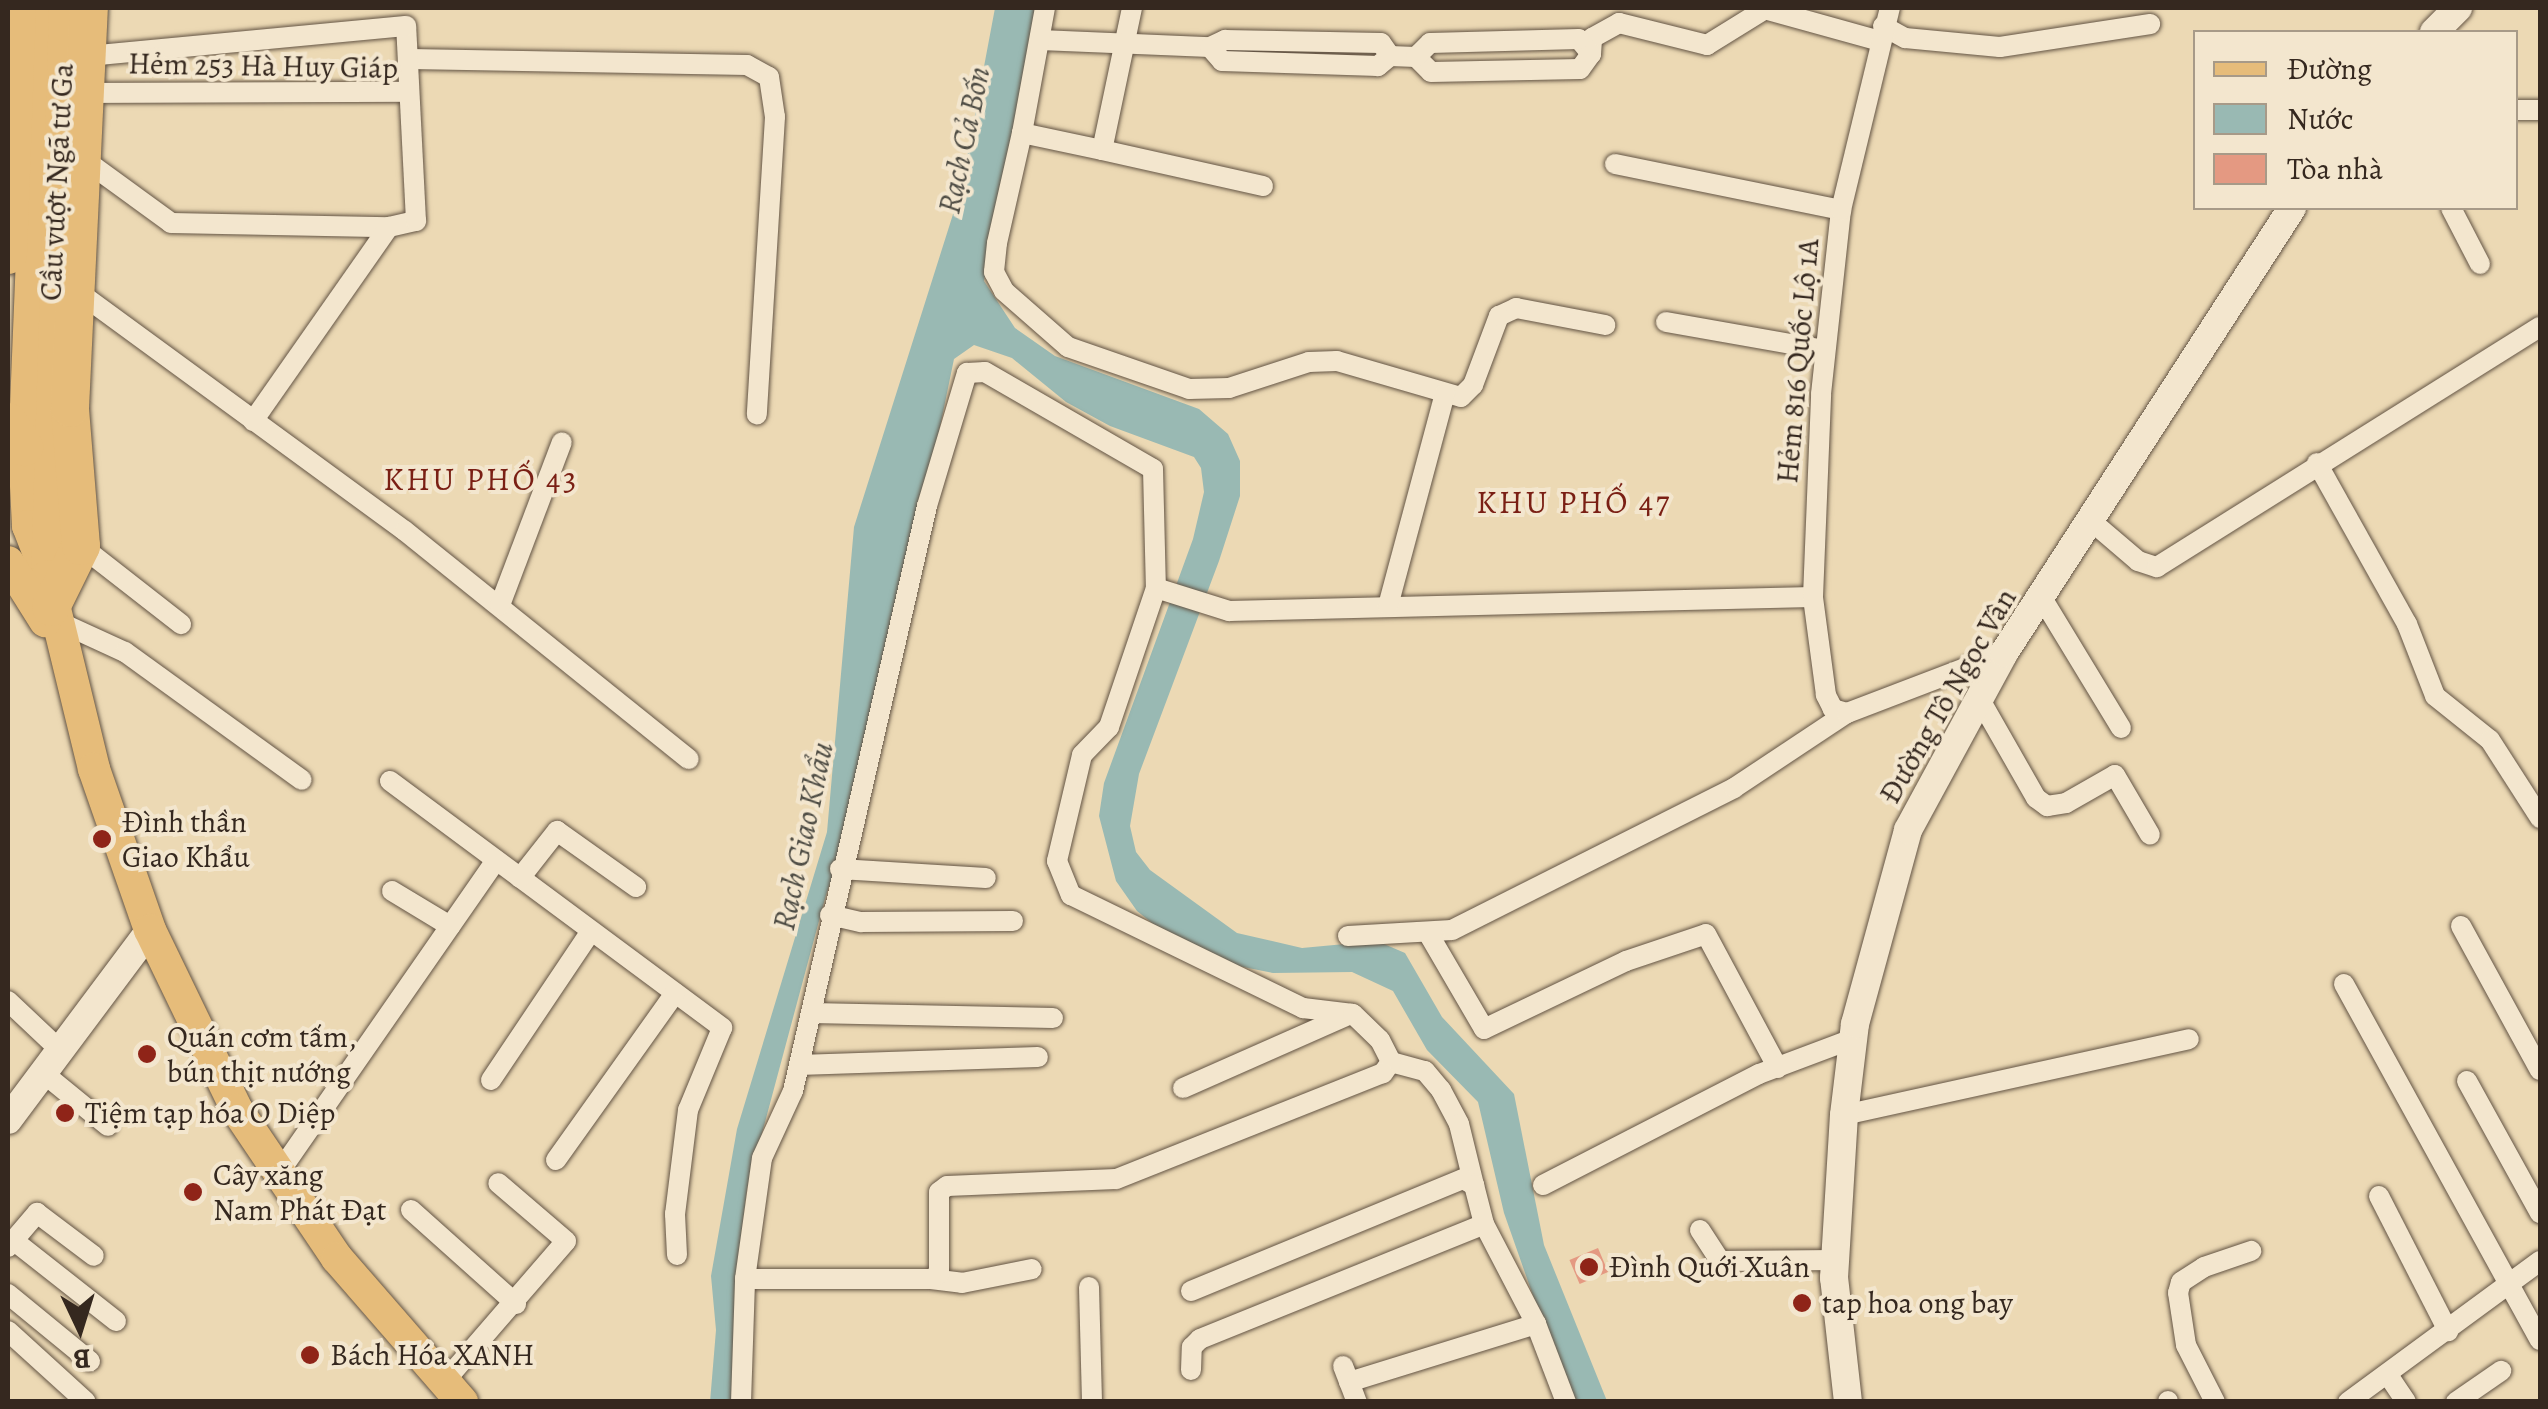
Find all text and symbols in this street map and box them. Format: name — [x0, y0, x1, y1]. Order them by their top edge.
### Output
legend — [2193, 30, 2518, 210]
street label: Hẻm 253 Hà Huy Giáp — [128, 46, 398, 86]
text: Đường — [2287, 49, 2372, 89]
street label: Cầu vượt Ngã tư Ga — [33, 62, 81, 302]
water label: Rạch Cả Bốn — [930, 63, 998, 217]
text: Nước — [2287, 99, 2353, 139]
text: Tòa nhà — [2287, 149, 2383, 189]
street label: Hẻm 816 Quốc Lộ 1A — [1769, 237, 1827, 485]
district label: KHU PHỐ 43 — [383, 460, 579, 498]
district label: KHU PHỐ 47 — [1476, 483, 1672, 521]
street label: Đường Tô Ngọc Vân — [1872, 582, 2024, 810]
water label: Rạch Giao Khẩu — [764, 738, 842, 934]
place label: Đình thần Giao Khẩu — [122, 804, 250, 874]
marker: Đình thần Giao Khẩu — [91, 828, 113, 850]
place label: Quán cơm tấm, bún thịt nướng — [167, 1019, 357, 1090]
marker: Quán cơm tấm, bún thịt nướng — [136, 1043, 158, 1065]
place label: Tiệm tạp hóa O Diệp — [85, 1095, 335, 1131]
marker: Tiệm tạp hóa O Diệp — [54, 1102, 76, 1124]
place label: Cây xăng Nam Phát Đạt — [213, 1157, 386, 1228]
marker: Cây xăng Nam Phát Đạt — [182, 1181, 204, 1203]
place label: Đình Quới Xuân — [1609, 1249, 1810, 1285]
marker: Đình Quới Xuân — [1578, 1256, 1600, 1278]
north arrow — [30, 1279, 130, 1379]
place label: tap hoa ong bay — [1822, 1285, 2013, 1321]
marker: tap hoa ong bay — [1791, 1292, 1813, 1314]
place label: Bách Hóa XANH — [330, 1337, 534, 1373]
text: B — [72, 1339, 92, 1378]
marker: Bách Hóa XANH — [299, 1344, 321, 1366]

